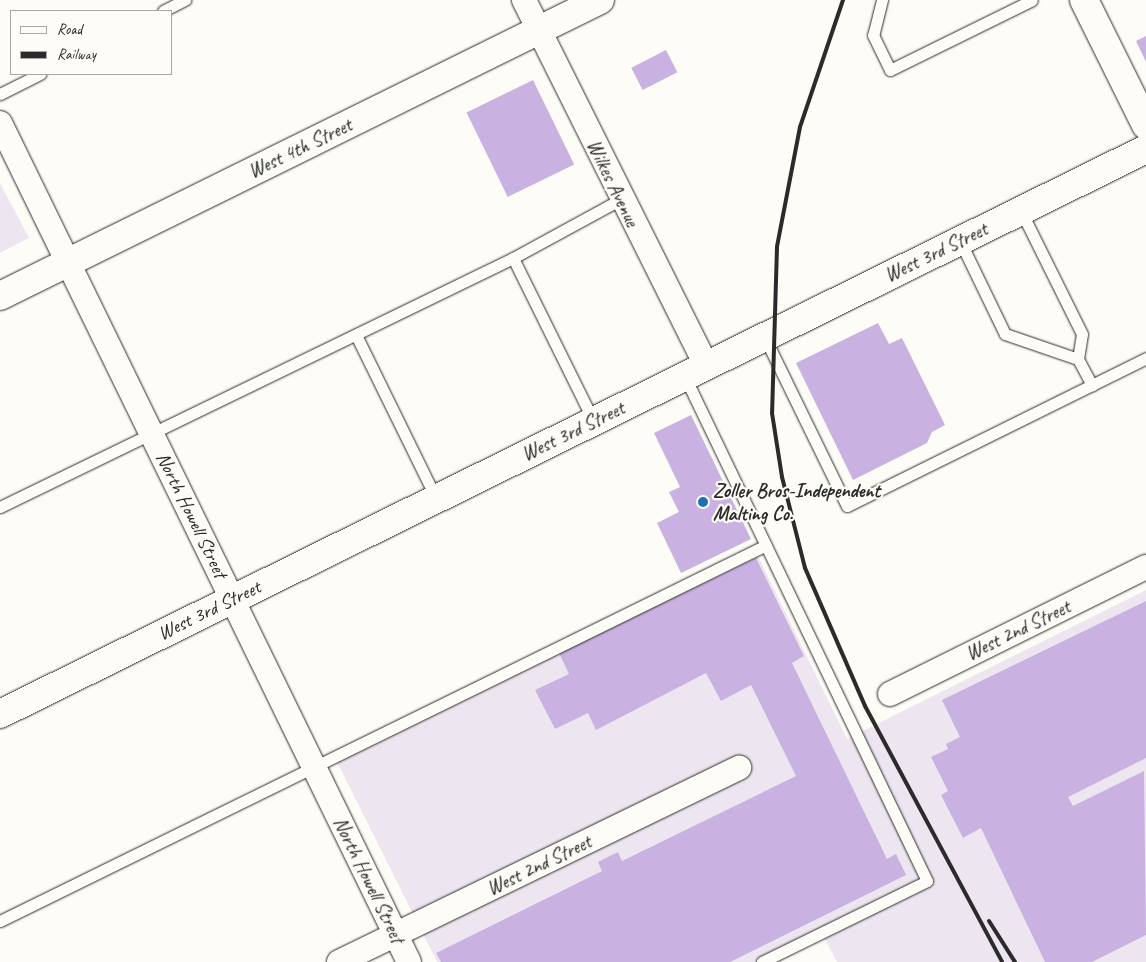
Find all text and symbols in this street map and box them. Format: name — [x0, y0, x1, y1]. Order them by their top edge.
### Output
legend — [10, 10, 172, 75]
text: Road — [57, 20, 82, 39]
text: Railway — [57, 45, 96, 64]
street label: West 4th Street — [244, 113, 356, 183]
street label: Wilkes Avenue — [582, 136, 644, 230]
street label: West 3rd Street — [880, 217, 992, 287]
street label: West 3rd Street — [517, 396, 629, 466]
street label: North Howell Street — [151, 448, 233, 582]
place label: Zoller Bros-Independent Malting Co. — [713, 479, 880, 526]
marker: Zoller Bros-Independent Malting Co. — [697, 496, 709, 508]
street label: West 3rd Street — [153, 575, 265, 645]
street label: West 2nd Street — [962, 594, 1074, 666]
street label: North Howell Street — [328, 813, 410, 947]
street label: West 2nd Street — [483, 829, 595, 901]

